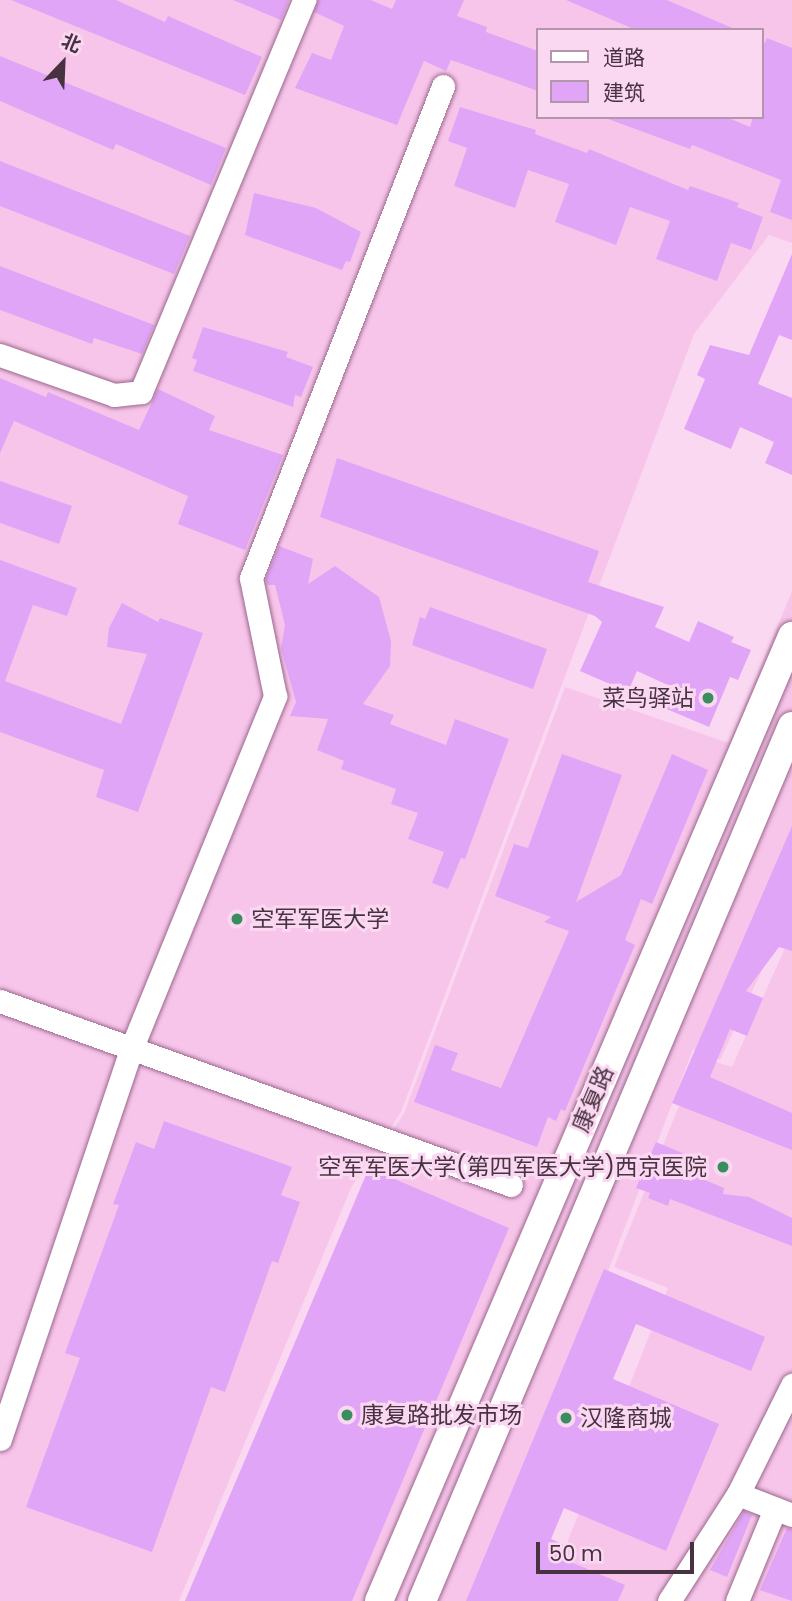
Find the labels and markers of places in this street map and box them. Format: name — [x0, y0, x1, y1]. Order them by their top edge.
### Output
place label: 菜鸟驿站 — [602, 684, 694, 712]
marker: 菜鸟驿站 — [700, 690, 716, 706]
place label: 空军军医大学 — [251, 905, 389, 933]
marker: 空军军医大学 — [229, 911, 245, 927]
place label: 空军军医大学(第四军医大学)西京医院 — [318, 1153, 707, 1181]
marker: 空军军医大学(第四军医大学)西京医院 — [713, 1157, 733, 1177]
place label: 康复路批发市场 — [361, 1401, 522, 1429]
place label: 汉隆商城 — [580, 1404, 672, 1432]
marker: 康复路批发市场 — [339, 1407, 355, 1423]
marker: 汉隆商城 — [558, 1410, 574, 1426]

